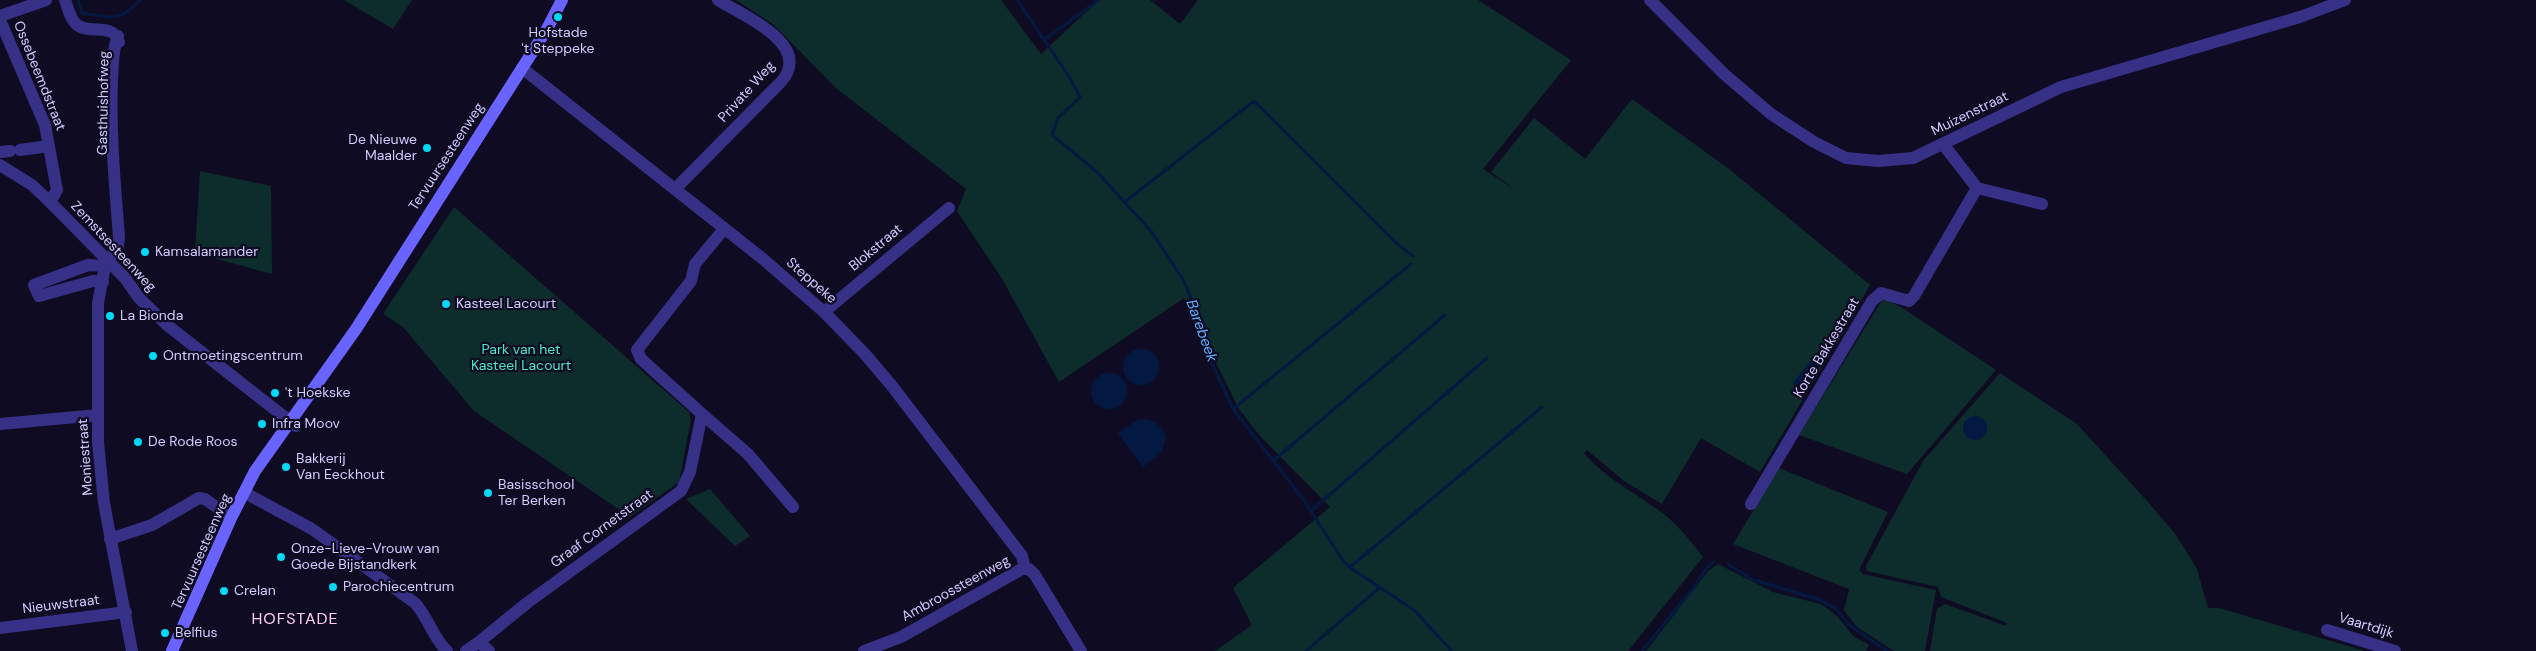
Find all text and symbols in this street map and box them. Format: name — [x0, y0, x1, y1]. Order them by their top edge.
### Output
marker: Hofstade 't Steppeke — [552, 11, 564, 23]
street label: Ossebeemdstraat — [9, 19, 69, 133]
place label: Hofstade 't Steppeke — [522, 25, 594, 58]
street label: Gasthuishofweg — [95, 51, 113, 155]
street label: Private Weg — [715, 58, 779, 126]
street label: Muizenstraat — [1929, 88, 2011, 140]
street label: Tervuursesteenweg — [406, 100, 488, 214]
place label: De Nieuwe Maalder — [348, 132, 417, 164]
marker: De Nieuwe Maalder — [421, 142, 433, 154]
street label: Zemstsesteenweg — [67, 198, 159, 296]
street label: Blokstraat — [846, 221, 906, 275]
place label: Kamsalamander — [155, 244, 258, 260]
marker: Kamsalamander — [139, 246, 151, 258]
street label: Steppeke — [782, 255, 840, 307]
street label: Korte Bakkestraat — [1791, 295, 1863, 401]
place label: Kasteel Lacourt — [456, 296, 556, 312]
water label: Barebeek — [1181, 297, 1221, 365]
marker: Kasteel Lacourt — [440, 298, 452, 310]
place label: La Bionda — [120, 308, 183, 324]
marker: La Bionda — [104, 310, 116, 322]
park label: Park van het Kasteel Lacourt — [471, 342, 571, 374]
place label: Ontmoetingscentrum — [163, 348, 303, 364]
marker: Ontmoetingscentrum — [147, 350, 159, 362]
place label: 't Hoekske — [285, 385, 350, 401]
marker: 't Hoekske — [269, 387, 281, 399]
place label: Infra Moov — [272, 416, 340, 432]
street label: Moniestraat — [75, 418, 97, 496]
marker: Infra Moov — [256, 418, 268, 430]
place label: De Rode Roos — [148, 434, 237, 450]
marker: De Rode Roos — [132, 436, 144, 448]
place label: Bakkerij Van Eeckhout — [296, 451, 385, 484]
marker: Bakkerij Van Eeckhout — [280, 461, 292, 473]
place label: Basisschool Ter Berken — [498, 477, 574, 510]
street label: Graaf Cornetstraat — [548, 486, 656, 572]
marker: Basisschool Ter Berken — [482, 487, 494, 499]
street label: Tervuursesteenweg — [169, 491, 235, 613]
place label: Onze-Lieve-Vrouw van Goede Bijstandkerk — [291, 541, 440, 574]
marker: Onze-Lieve-Vrouw van Goede Bijstandkerk — [275, 551, 287, 563]
street label: Ambroossteenweg — [899, 552, 1013, 626]
place label: Parochiecentrum — [343, 579, 454, 595]
marker: Parochiecentrum — [327, 581, 339, 593]
place label: Crelan — [234, 583, 276, 599]
marker: Crelan — [218, 585, 230, 597]
street label: Nieuwstraat — [21, 592, 101, 618]
district label: HOFSTADE — [250, 610, 340, 630]
street label: Vaartdijk — [2336, 610, 2396, 642]
place label: Belfius — [175, 625, 217, 641]
marker: Belfius — [159, 627, 171, 639]

